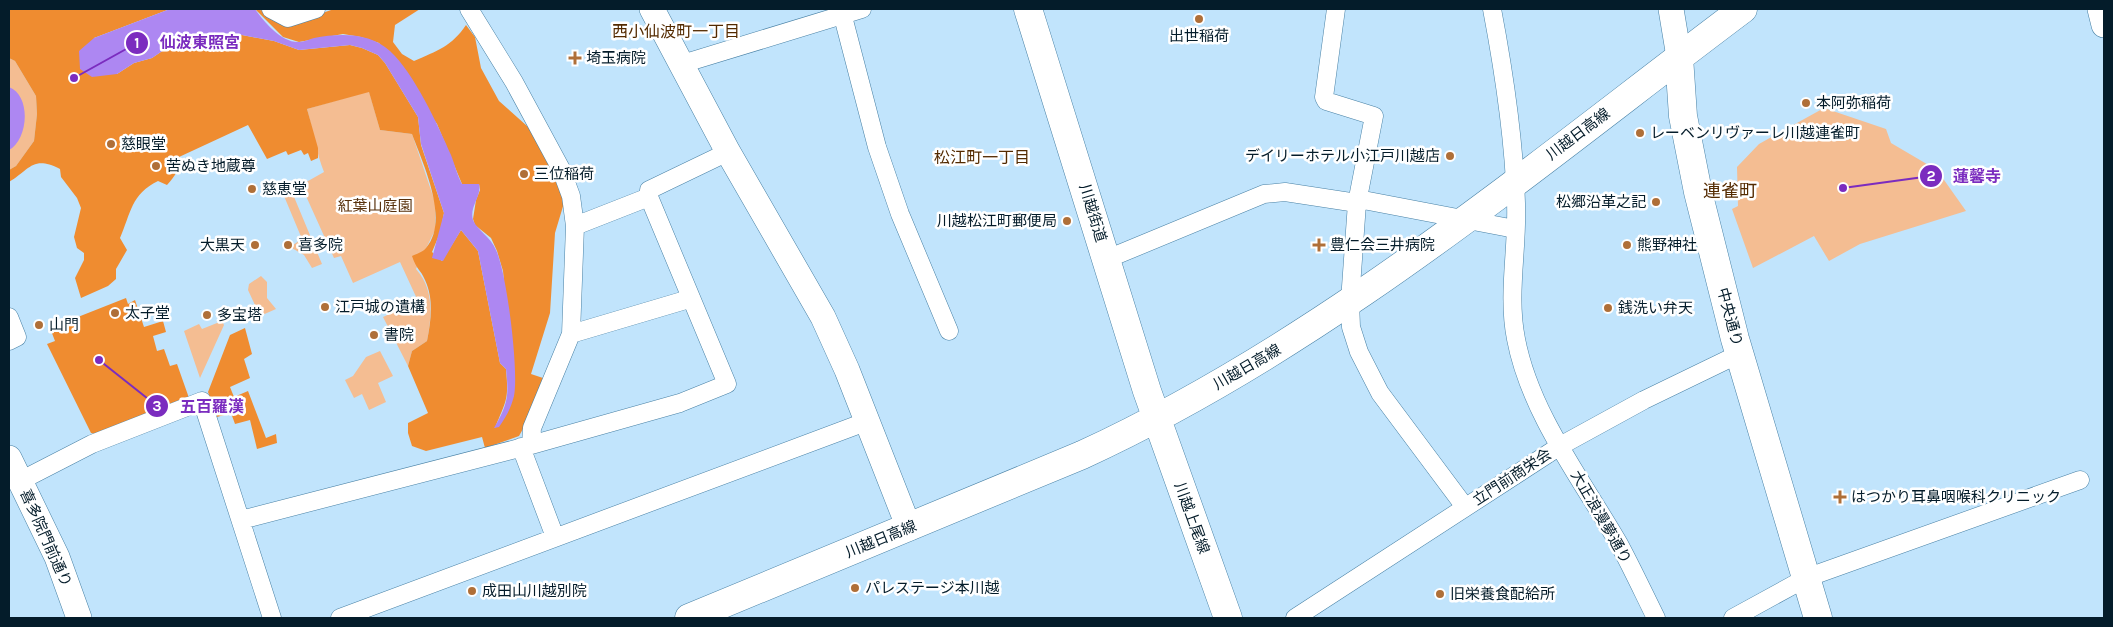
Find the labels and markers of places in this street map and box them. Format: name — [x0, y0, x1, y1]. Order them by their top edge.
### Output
marker: 出世稲荷 — [1193, 13, 1205, 25]
callout: 仙波東照宮 — [125, 27, 250, 58]
place label: 出世稲荷 — [1169, 27, 1229, 45]
place label: 埼玉病院 — [586, 49, 646, 67]
marker: 埼玉病院 — [568, 51, 582, 65]
place label: 本阿弥稲荷 — [1816, 94, 1891, 112]
marker: 本阿弥稲荷 — [1800, 97, 1812, 109]
place label: レーベンリヴァーレ川越連雀町 — [1650, 124, 1860, 142]
marker: レーベンリヴァーレ川越連雀町 — [1634, 127, 1646, 139]
place label: 慈眼堂 — [121, 135, 166, 153]
marker: 慈眼堂 — [105, 138, 117, 150]
place label: デイリーホテル小江戸川越店 — [1245, 147, 1440, 165]
marker: デイリーホテル小江戸川越店 — [1444, 150, 1456, 162]
place label: 苦ぬき地蔵尊 — [166, 157, 256, 175]
marker: 苦ぬき地蔵尊 — [150, 160, 162, 172]
callout: 蓮馨寺 — [1918, 161, 2011, 192]
place label: 三位稲荷 — [534, 165, 594, 183]
marker: 三位稲荷 — [518, 168, 530, 180]
place label: 慈恵堂 — [262, 180, 307, 198]
marker: 慈恵堂 — [246, 183, 258, 195]
place label: 松郷沿革之記 — [1556, 193, 1646, 211]
marker: 松郷沿革之記 — [1650, 196, 1662, 208]
place label: 川越松江町郵便局 — [937, 212, 1057, 230]
marker: 川越松江町郵便局 — [1061, 215, 1073, 227]
place label: 大黒天 — [200, 236, 245, 254]
place label: 喜多院 — [298, 236, 343, 254]
place label: 豊仁会三井病院 — [1330, 236, 1435, 254]
place label: 熊野神社 — [1637, 236, 1697, 254]
marker: 豊仁会三井病院 — [1312, 238, 1326, 252]
marker: 大黒天 — [249, 239, 261, 251]
marker: 喜多院 — [282, 239, 294, 251]
marker: 熊野神社 — [1621, 239, 1633, 251]
place label: 江戸城の遺構 — [335, 298, 425, 316]
place label: 銭洗い弁天 — [1618, 299, 1693, 317]
marker: 江戸城の遺構 — [319, 301, 331, 313]
marker: 銭洗い弁天 — [1602, 302, 1614, 314]
place label: 太子堂 — [125, 304, 170, 322]
place label: 多宝塔 — [217, 306, 262, 324]
marker: 太子堂 — [109, 307, 121, 319]
marker: 多宝塔 — [201, 309, 213, 321]
place label: 山門 — [49, 316, 79, 334]
marker: 山門 — [33, 319, 45, 331]
place label: 書院 — [384, 326, 414, 344]
marker: 書院 — [368, 329, 380, 341]
callout: 五百羅漢 — [145, 391, 254, 422]
place label: はつかり耳鼻咽喉科クリニック — [1851, 488, 2061, 506]
marker: はつかり耳鼻咽喉科クリニック — [1833, 490, 1847, 504]
place label: パレステージ本川越 — [865, 579, 1000, 597]
place label: 成田山川越別院 — [482, 582, 587, 600]
marker: パレステージ本川越 — [849, 582, 861, 594]
marker: 成田山川越別院 — [466, 585, 478, 597]
place label: 旧栄養食配給所 — [1450, 585, 1555, 603]
marker: 旧栄養食配給所 — [1434, 588, 1446, 600]

